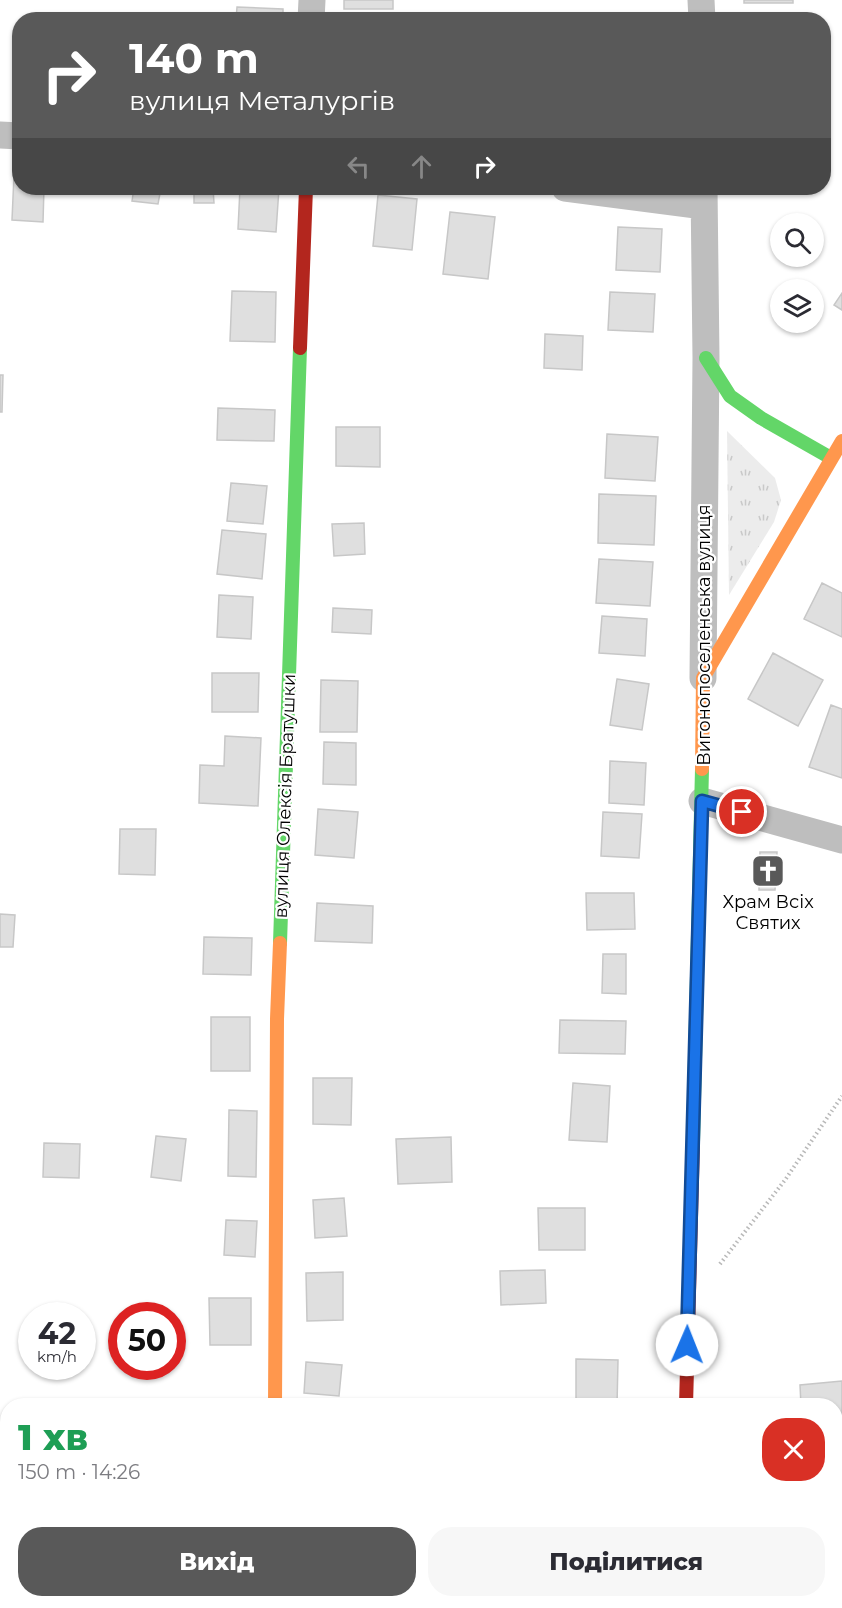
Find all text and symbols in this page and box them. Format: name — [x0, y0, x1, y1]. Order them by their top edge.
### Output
text: 140 m — [129, 32, 259, 84]
icon: right — [30, 36, 108, 114]
text: вулиця Металургів — [129, 84, 395, 117]
icon: left — [342, 150, 375, 183]
icon: ahead — [405, 150, 438, 183]
icon: right — [468, 150, 501, 183]
map controls — [770, 213, 824, 333]
button: search — [770, 213, 824, 267]
button: layers — [770, 279, 824, 333]
street label: Вигонопоселенська вулиця — [693, 504, 715, 766]
street label: вулиця Олексія Братушки — [270, 673, 300, 919]
pin — [716, 786, 767, 837]
icon: arrive — [725, 795, 758, 828]
church icon: Храм Всіх Святих — [750, 853, 786, 889]
place label: Храм Всіх Святих — [722, 891, 814, 934]
speed limit sign: 50 — [108, 1302, 186, 1380]
position arrow — [655, 1313, 719, 1377]
text: 42 — [38, 1315, 76, 1352]
text: km/h — [37, 1347, 77, 1366]
text: 1 хв — [18, 1415, 88, 1459]
button: close — [762, 1418, 825, 1481]
text: 150 m · 14:26 — [18, 1460, 140, 1484]
button: Вихід — [18, 1527, 416, 1596]
button: Поділитися — [428, 1527, 825, 1596]

